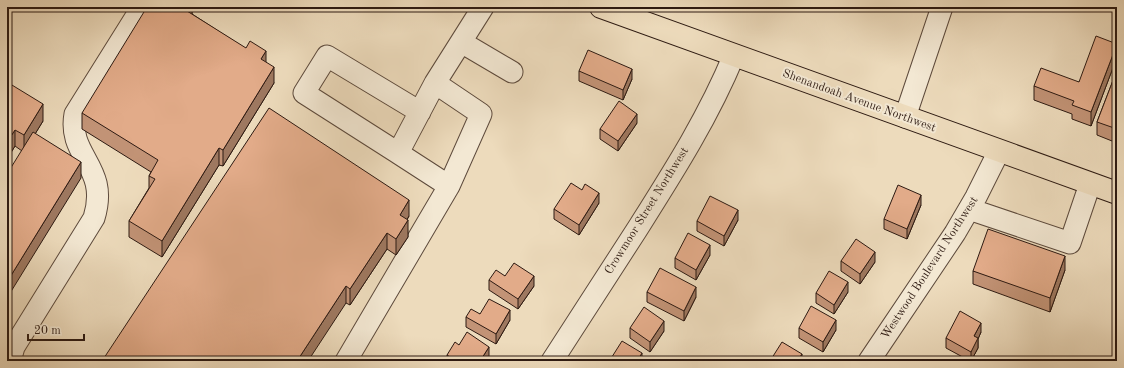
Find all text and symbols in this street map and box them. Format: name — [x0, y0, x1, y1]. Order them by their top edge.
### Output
street label: Shenandoah Avenue Northwest — [781, 68, 937, 134]
street label: Crowmoor Street Northwest — [603, 145, 691, 277]
street label: Westwood Boulevard Northwest — [879, 195, 981, 341]
scale bar — [28, 316, 84, 342]
text: 20 m — [34, 325, 61, 337]

